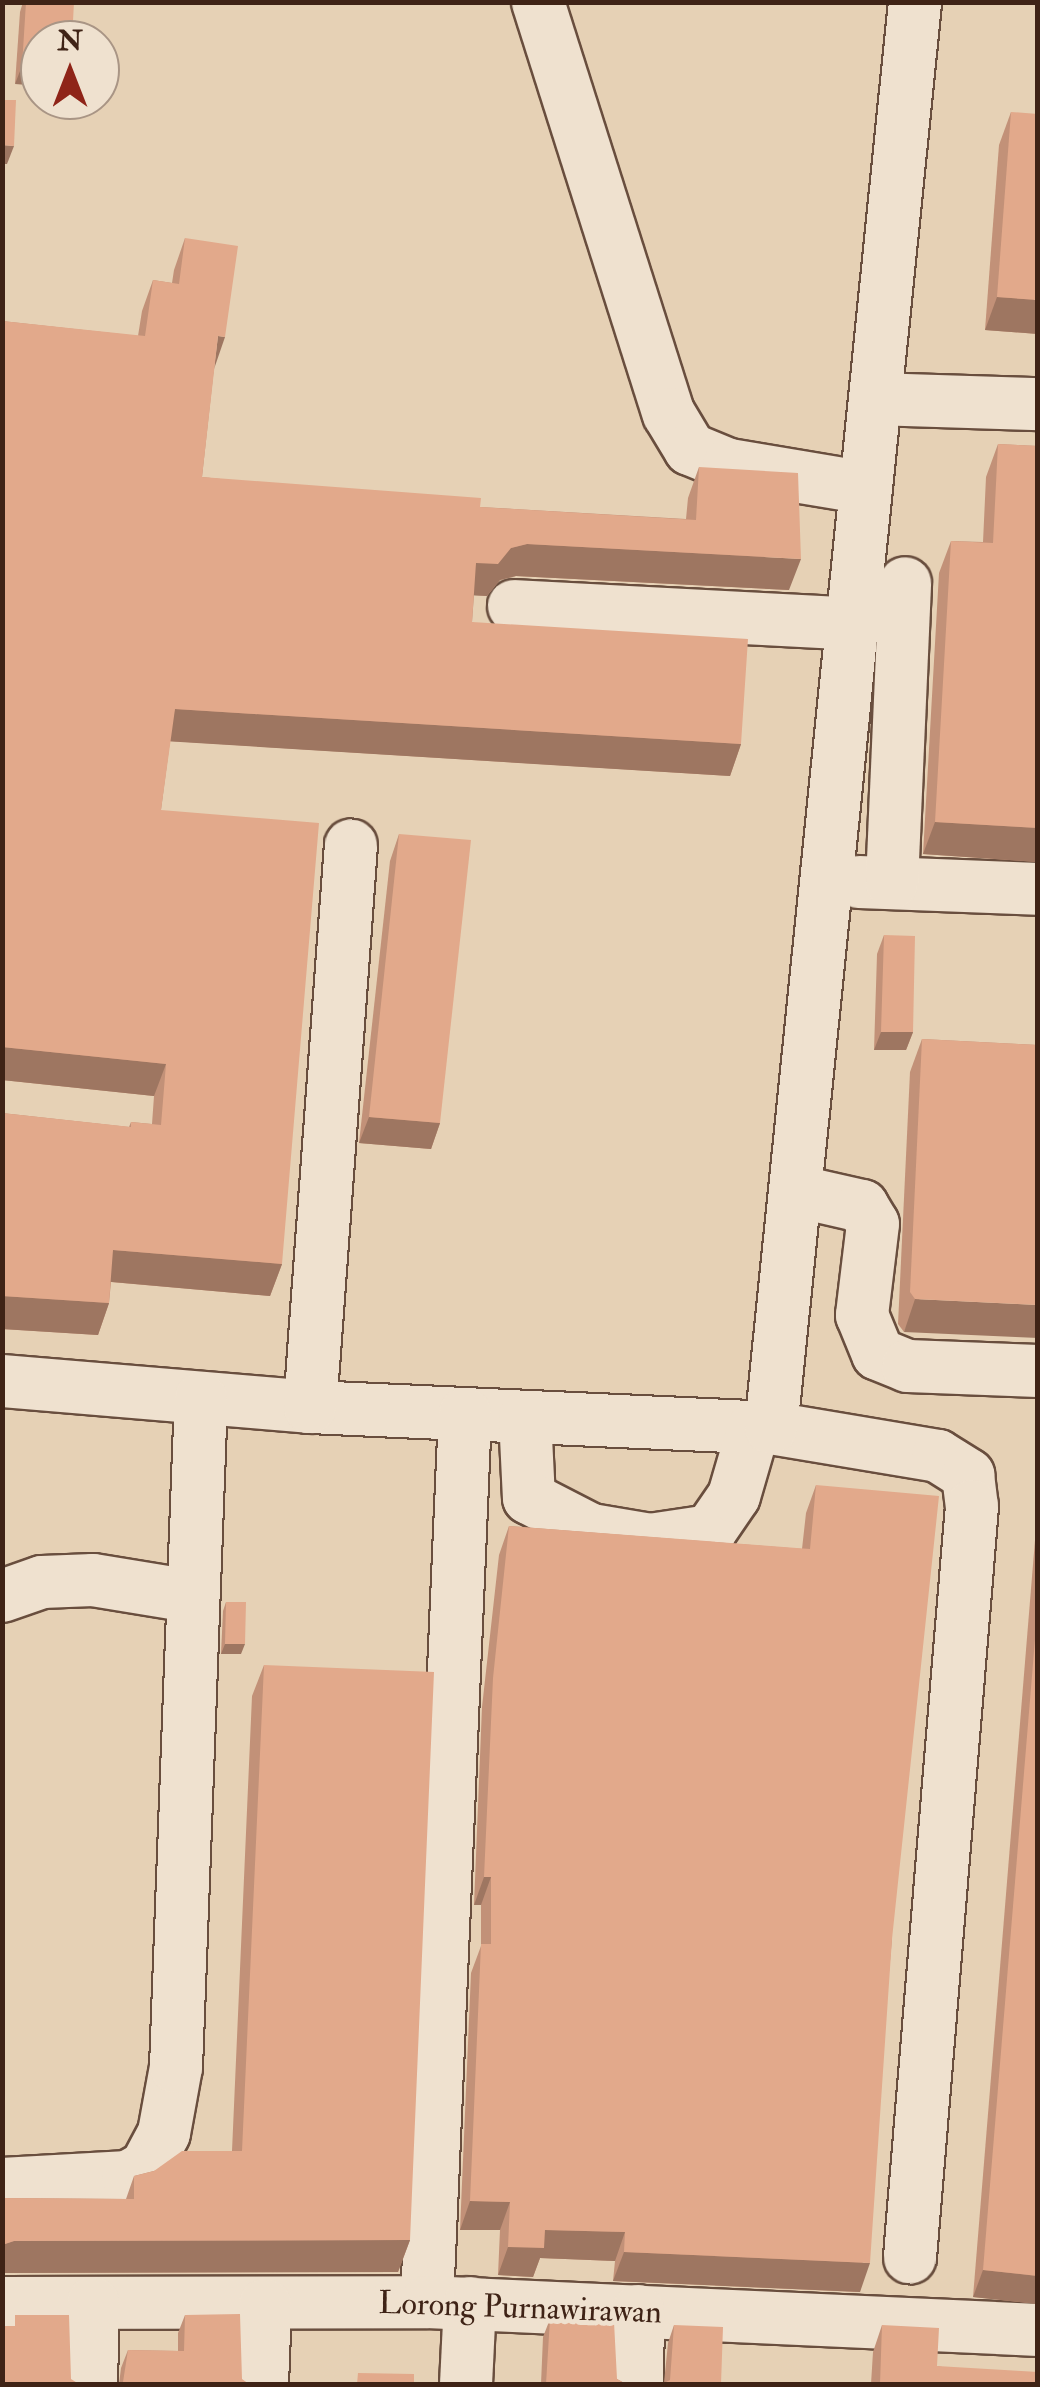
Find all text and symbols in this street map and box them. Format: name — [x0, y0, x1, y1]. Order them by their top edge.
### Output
north arrow — [20, 20, 120, 120]
text: N — [57, 24, 83, 59]
street label: Lorong Purnawirawan — [378, 2284, 662, 2332]

